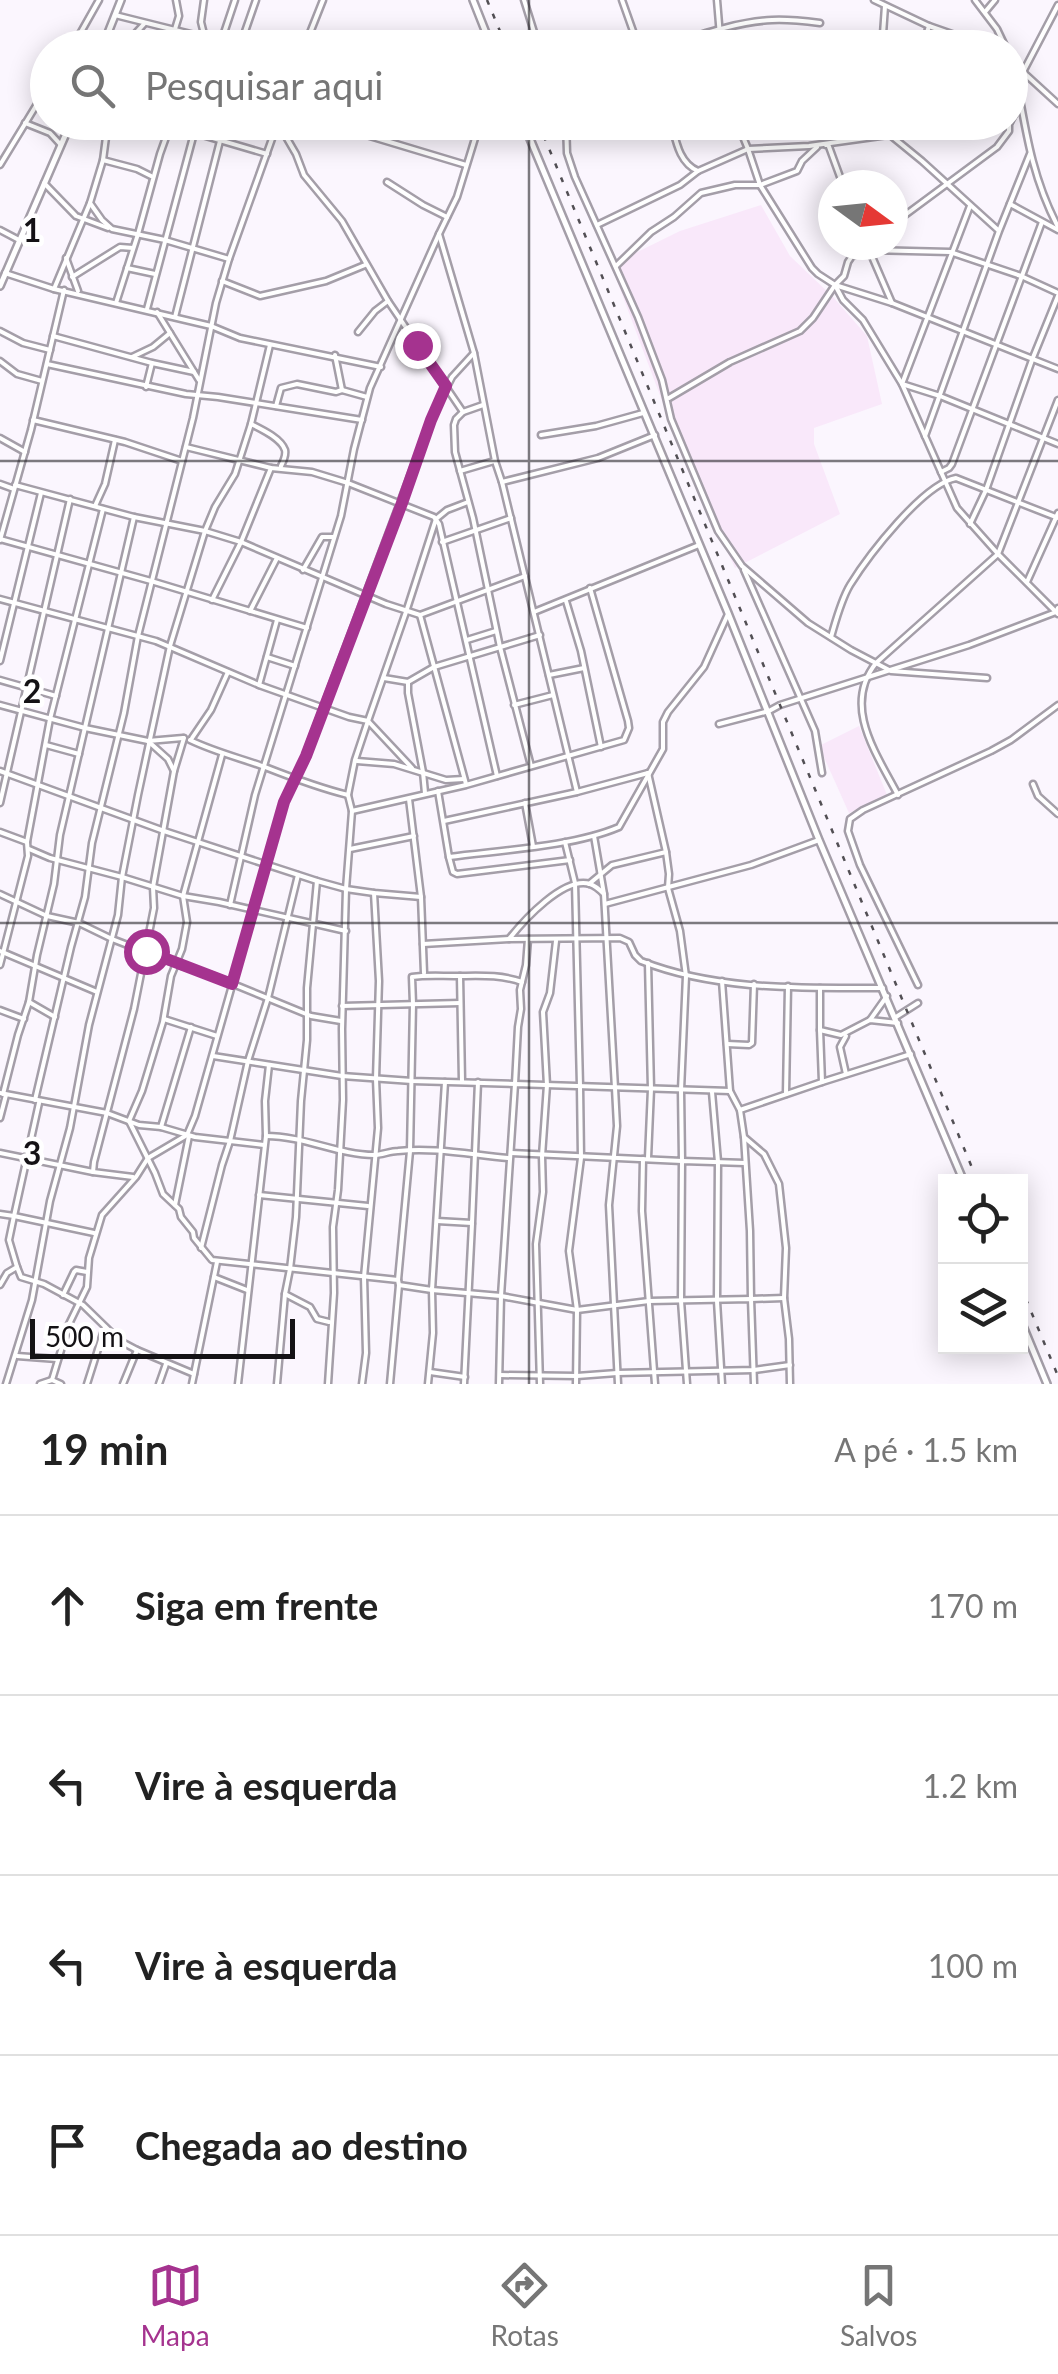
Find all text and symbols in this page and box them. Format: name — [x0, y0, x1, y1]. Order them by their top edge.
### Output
search box — [30, 30, 1028, 140]
icon: search — [65, 58, 120, 113]
text: Pesquisar aqui — [145, 62, 384, 108]
north arrow — [818, 170, 908, 260]
text: 1 — [23, 210, 41, 249]
route end — [395, 323, 441, 369]
text: 2 — [23, 671, 41, 710]
route start — [124, 929, 170, 975]
text: 3 — [23, 1133, 41, 1172]
map controls — [938, 1174, 1028, 1354]
button: locate — [938, 1174, 1028, 1264]
button: layers — [938, 1264, 1028, 1354]
scale bar — [30, 1314, 295, 1358]
text: 500 m — [45, 1319, 124, 1353]
text: 19 min — [40, 1424, 168, 1474]
text: A pé · 1.5 km — [834, 1430, 1018, 1469]
icon: ahead — [40, 1578, 95, 1633]
text: Siga em frente — [135, 1582, 378, 1628]
text: 170 m — [928, 1586, 1018, 1625]
icon: left — [40, 1758, 95, 1813]
text: Vire à esquerda — [135, 1762, 398, 1808]
text: 1.2 km — [923, 1766, 1018, 1805]
icon: left — [40, 1938, 95, 1993]
text: Vire à esquerda — [135, 1942, 398, 1988]
text: 100 m — [928, 1946, 1018, 1985]
icon: arrive — [40, 2118, 95, 2173]
text: Chegada ao destino — [135, 2122, 468, 2168]
tab: Mapa — [140, 2258, 210, 2352]
tab: Rotas — [491, 2258, 559, 2352]
tab: Salvos — [840, 2258, 917, 2352]

